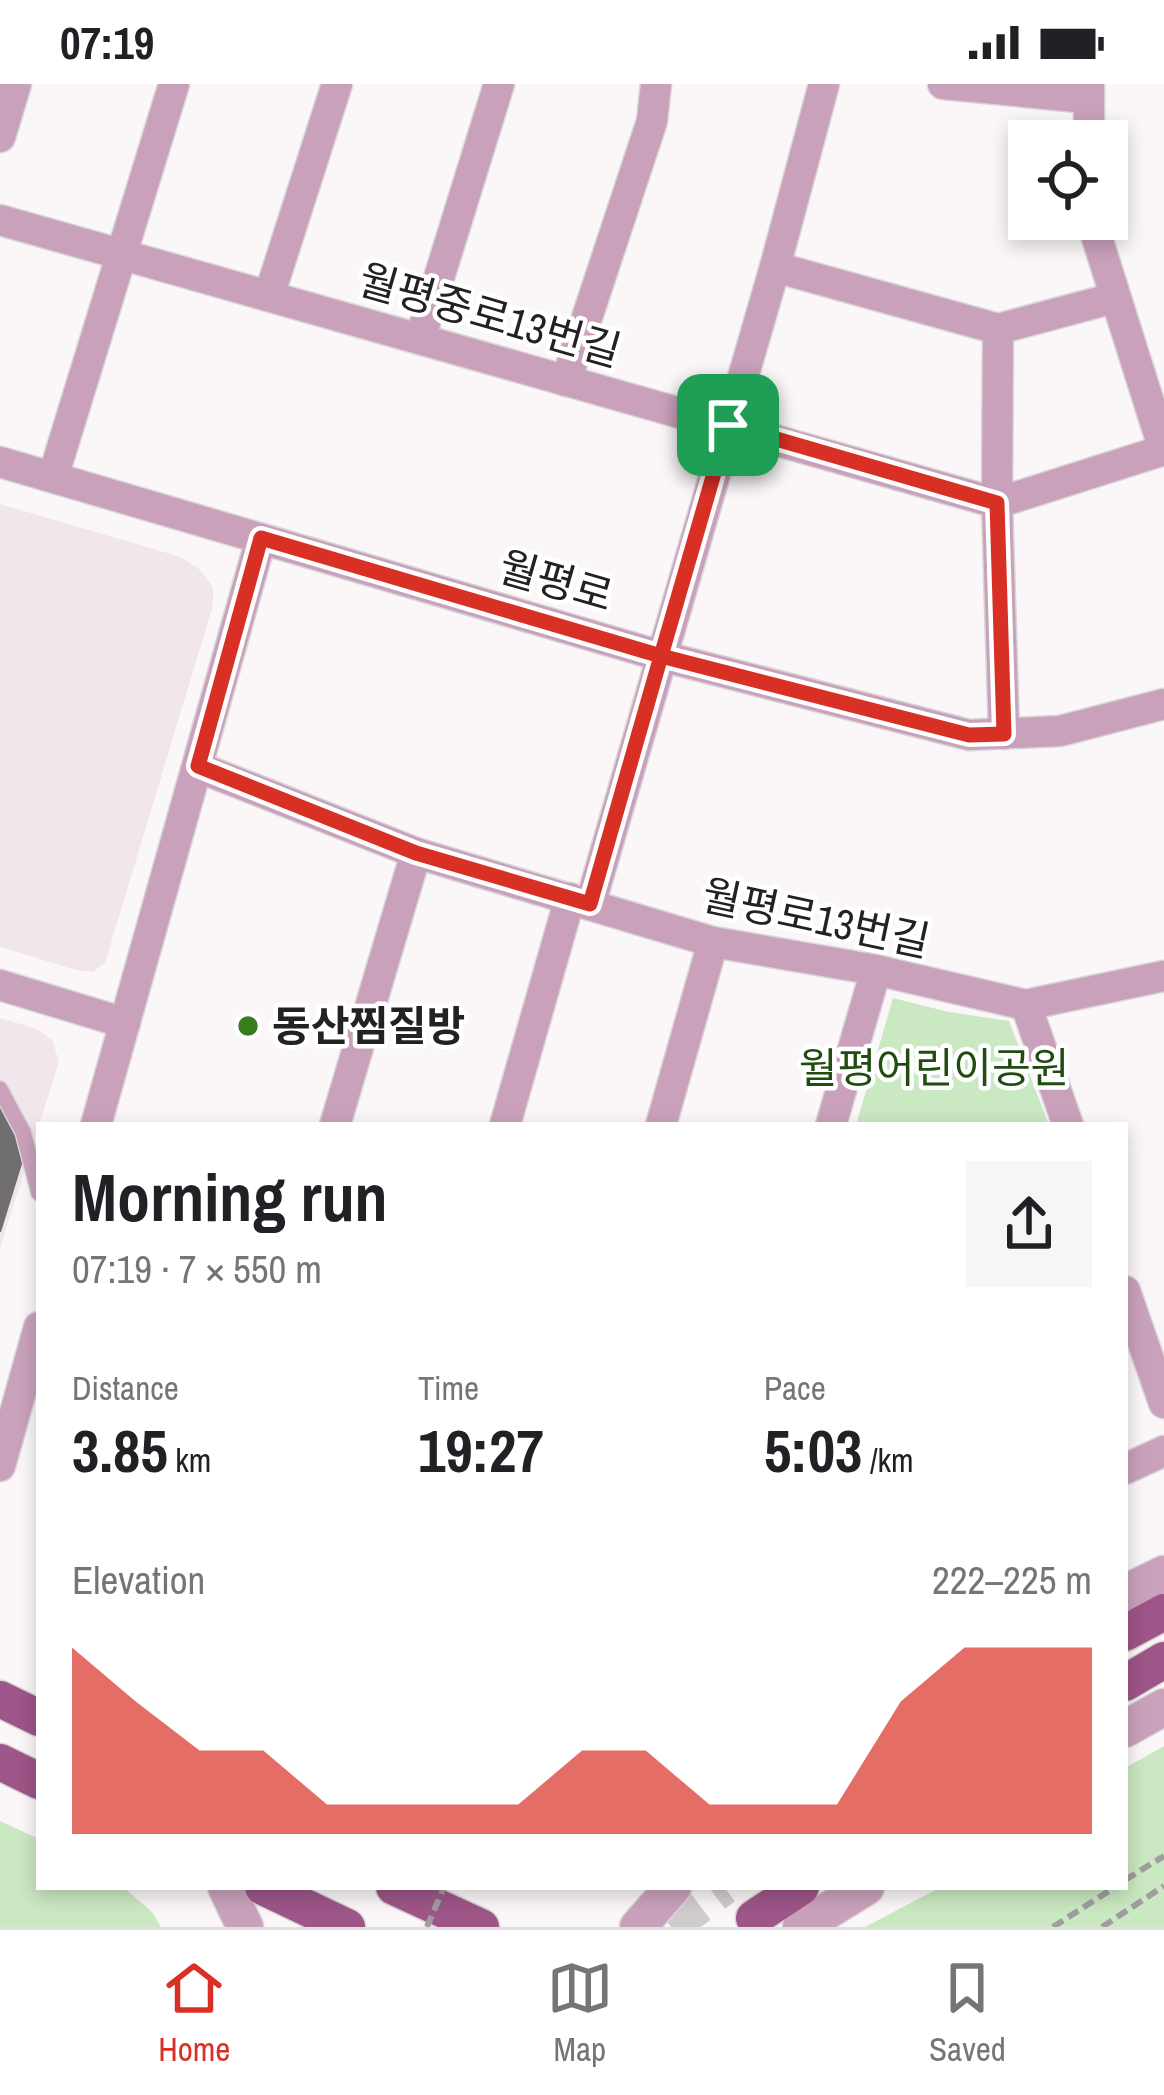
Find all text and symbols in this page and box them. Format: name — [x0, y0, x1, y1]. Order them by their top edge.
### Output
text: 07:19 — [60, 12, 154, 73]
map controls — [1008, 120, 1128, 240]
button: locate — [1008, 120, 1128, 240]
street label: 월평중로13번길 — [352, 251, 628, 379]
pin — [677, 374, 779, 476]
icon: arrive — [695, 392, 761, 458]
street label: 월평로 — [493, 538, 619, 624]
street label: 월평로13번길 — [697, 867, 935, 969]
place label: 동산찜질방 — [272, 998, 465, 1054]
marker: 동산찜질방 — [235, 1013, 261, 1039]
park label: 월평어린이공원 — [799, 1040, 1069, 1096]
text: Morning run — [72, 1153, 388, 1242]
button: share — [966, 1161, 1092, 1287]
text: 07:19 · 7 × 550 m — [72, 1243, 322, 1295]
text: Distance — [72, 1366, 179, 1410]
text: Time — [418, 1366, 479, 1410]
text: Pace — [764, 1366, 826, 1410]
text: 3.85 — [72, 1410, 168, 1491]
text: 19:27 — [418, 1410, 544, 1491]
text: 5:03 — [764, 1410, 862, 1491]
text: km — [168, 1438, 211, 1482]
text: /km — [862, 1438, 914, 1482]
text: Elevation — [72, 1554, 205, 1606]
text: 222–225 m — [932, 1554, 1092, 1606]
tab: Home — [158, 1955, 230, 2071]
tab: Map — [547, 1955, 613, 2071]
tab: Saved — [929, 1955, 1006, 2071]

